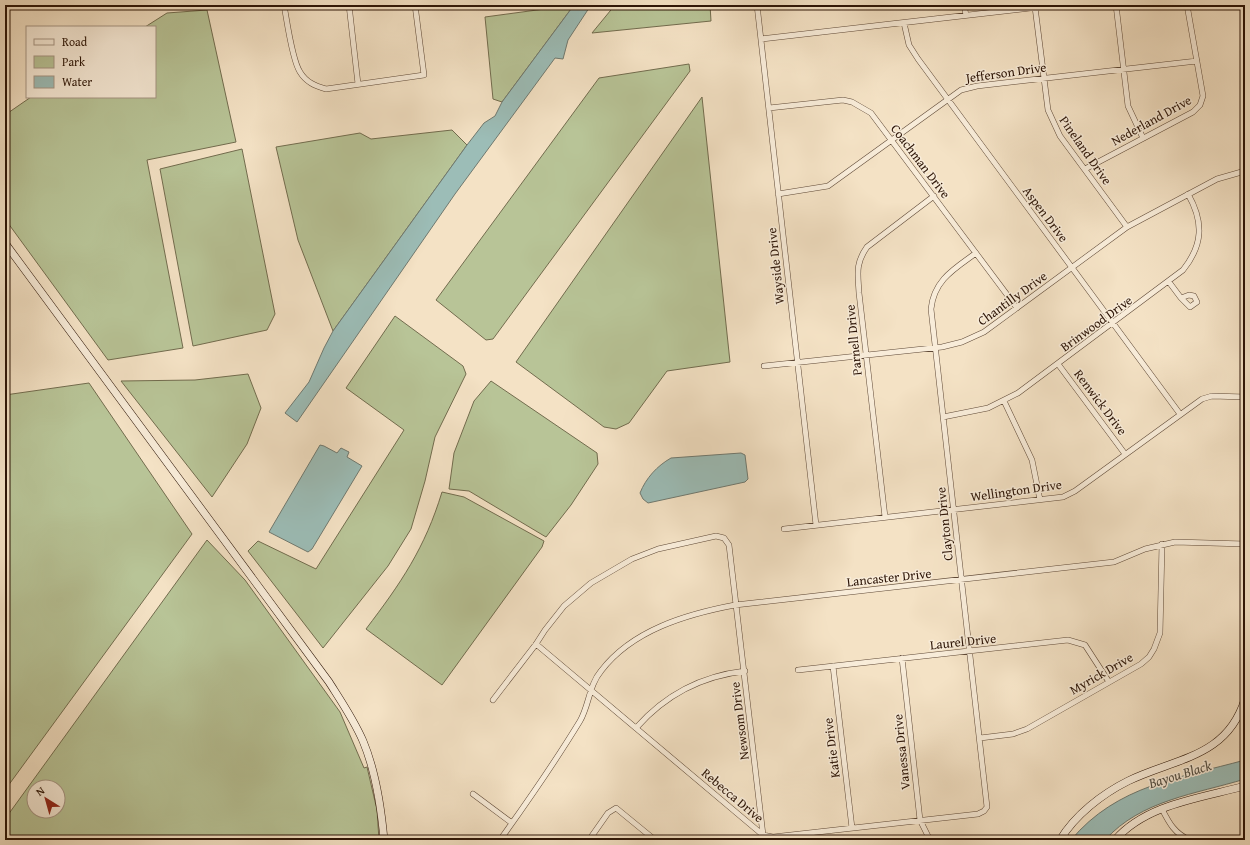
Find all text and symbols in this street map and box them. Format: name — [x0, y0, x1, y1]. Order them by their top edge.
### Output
legend — [26, 26, 156, 98]
text: Road — [62, 33, 88, 50]
text: Park — [62, 53, 86, 70]
street label: Jefferson Drive — [963, 57, 1048, 88]
text: Water — [62, 73, 92, 90]
street label: Nederland Drive — [1108, 91, 1195, 150]
street label: Pineland Drive — [1055, 112, 1116, 189]
street label: Coachman Drive — [886, 120, 955, 202]
street label: Aspen Drive — [1018, 182, 1073, 246]
street label: Wayside Drive — [762, 227, 789, 305]
street label: Chantilly Drive — [974, 267, 1051, 330]
street label: Brinwood Drive — [1056, 291, 1136, 356]
street label: Parnell Drive — [840, 304, 867, 376]
street label: Renwick Drive — [1070, 365, 1132, 439]
street label: Wellington Drive — [969, 475, 1063, 506]
street label: Clayton Drive — [931, 486, 958, 562]
street label: Lancaster Drive — [846, 564, 932, 591]
street label: Laurel Drive — [929, 629, 997, 654]
street label: Myrick Drive — [1066, 648, 1136, 699]
street label: Newsom Drive — [725, 681, 754, 761]
street label: Vanessa Drive — [888, 713, 915, 791]
street label: Katie Drive — [818, 717, 845, 779]
water label: Bayou Black — [1145, 755, 1214, 793]
street label: Rebecca Drive — [697, 764, 768, 827]
north arrow — [26, 779, 66, 819]
text: N — [32, 782, 48, 800]

